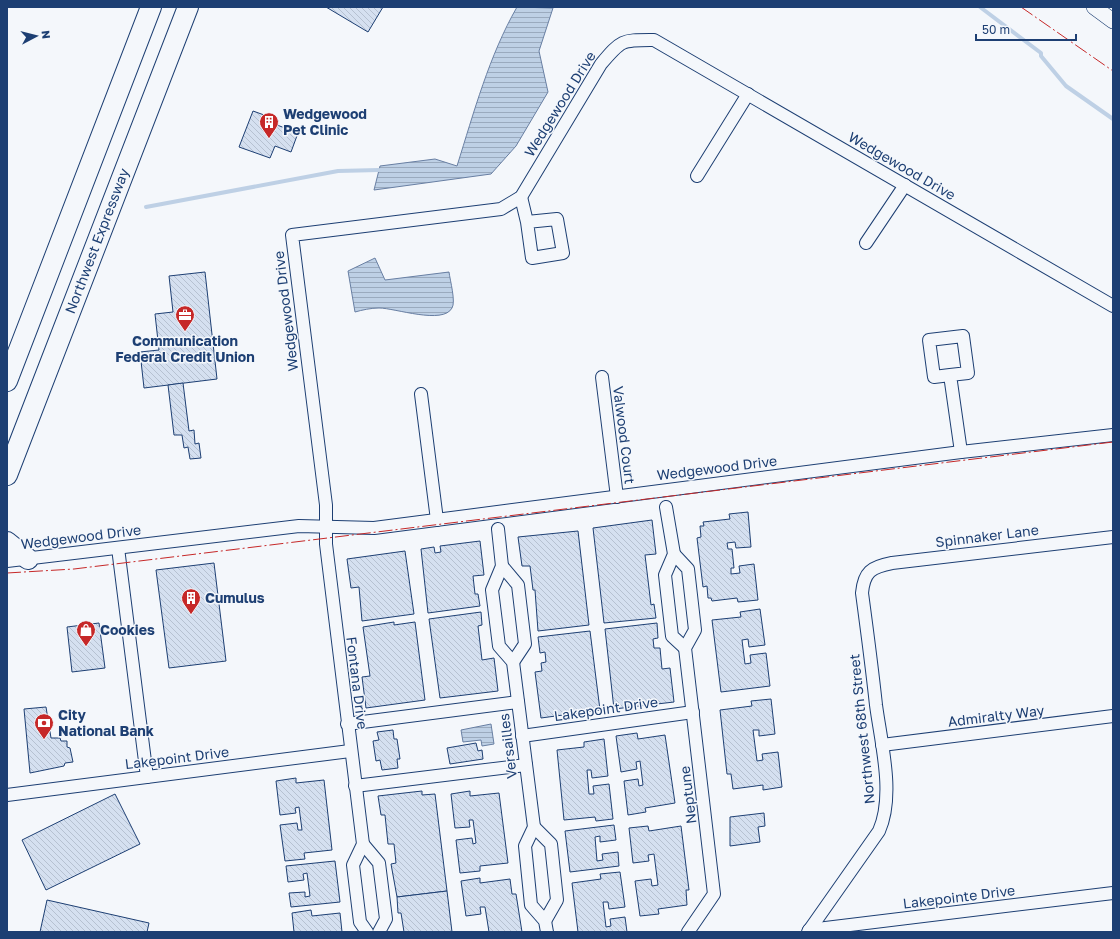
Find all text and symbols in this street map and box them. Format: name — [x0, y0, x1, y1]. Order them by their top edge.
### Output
north arrow — [16, 16, 56, 56]
scale bar — [976, 16, 1076, 42]
text: 50 m — [982, 22, 1010, 37]
text: N — [39, 30, 53, 40]
street label: Wedgewood Drive — [520, 48, 599, 160]
place label: Wedgewood Pet Clinic — [283, 105, 367, 138]
building icon: Wedgewood Pet Clinic — [258, 111, 280, 139]
street label: Wedgewood Drive — [846, 128, 959, 203]
street label: Northwest Expressway — [61, 166, 132, 316]
street label: Wedgewood Drive — [270, 250, 301, 372]
office icon: Communication Federal Credit Union — [174, 304, 196, 332]
place label: Communication Federal Credit Union — [115, 332, 255, 365]
street label: Valwood Court — [610, 385, 639, 485]
street label: Wedgewood Drive — [656, 452, 778, 483]
street label: Wedgewood Drive — [20, 521, 142, 552]
street label: Spinnaker Lane — [934, 521, 1040, 550]
building icon: Cumulus — [180, 587, 202, 615]
place label: Cumulus — [205, 589, 265, 606]
shop icon: Cookies — [75, 619, 97, 647]
place label: Cookies — [100, 621, 155, 638]
street label: Fontana Drive — [343, 636, 372, 730]
street label: Northwest 68th Street — [845, 653, 878, 805]
street label: Lakepoint Drive — [553, 693, 659, 724]
street label: Admiralty Way — [947, 701, 1045, 730]
place label: City National Bank — [58, 706, 154, 739]
bank icon: City National Bank — [33, 712, 55, 740]
street label: Versailles — [495, 712, 520, 780]
street label: Lakepoint Drive — [124, 743, 230, 772]
street label: Neptune — [676, 765, 699, 825]
street label: Lakepointe Drive — [902, 881, 1016, 912]

